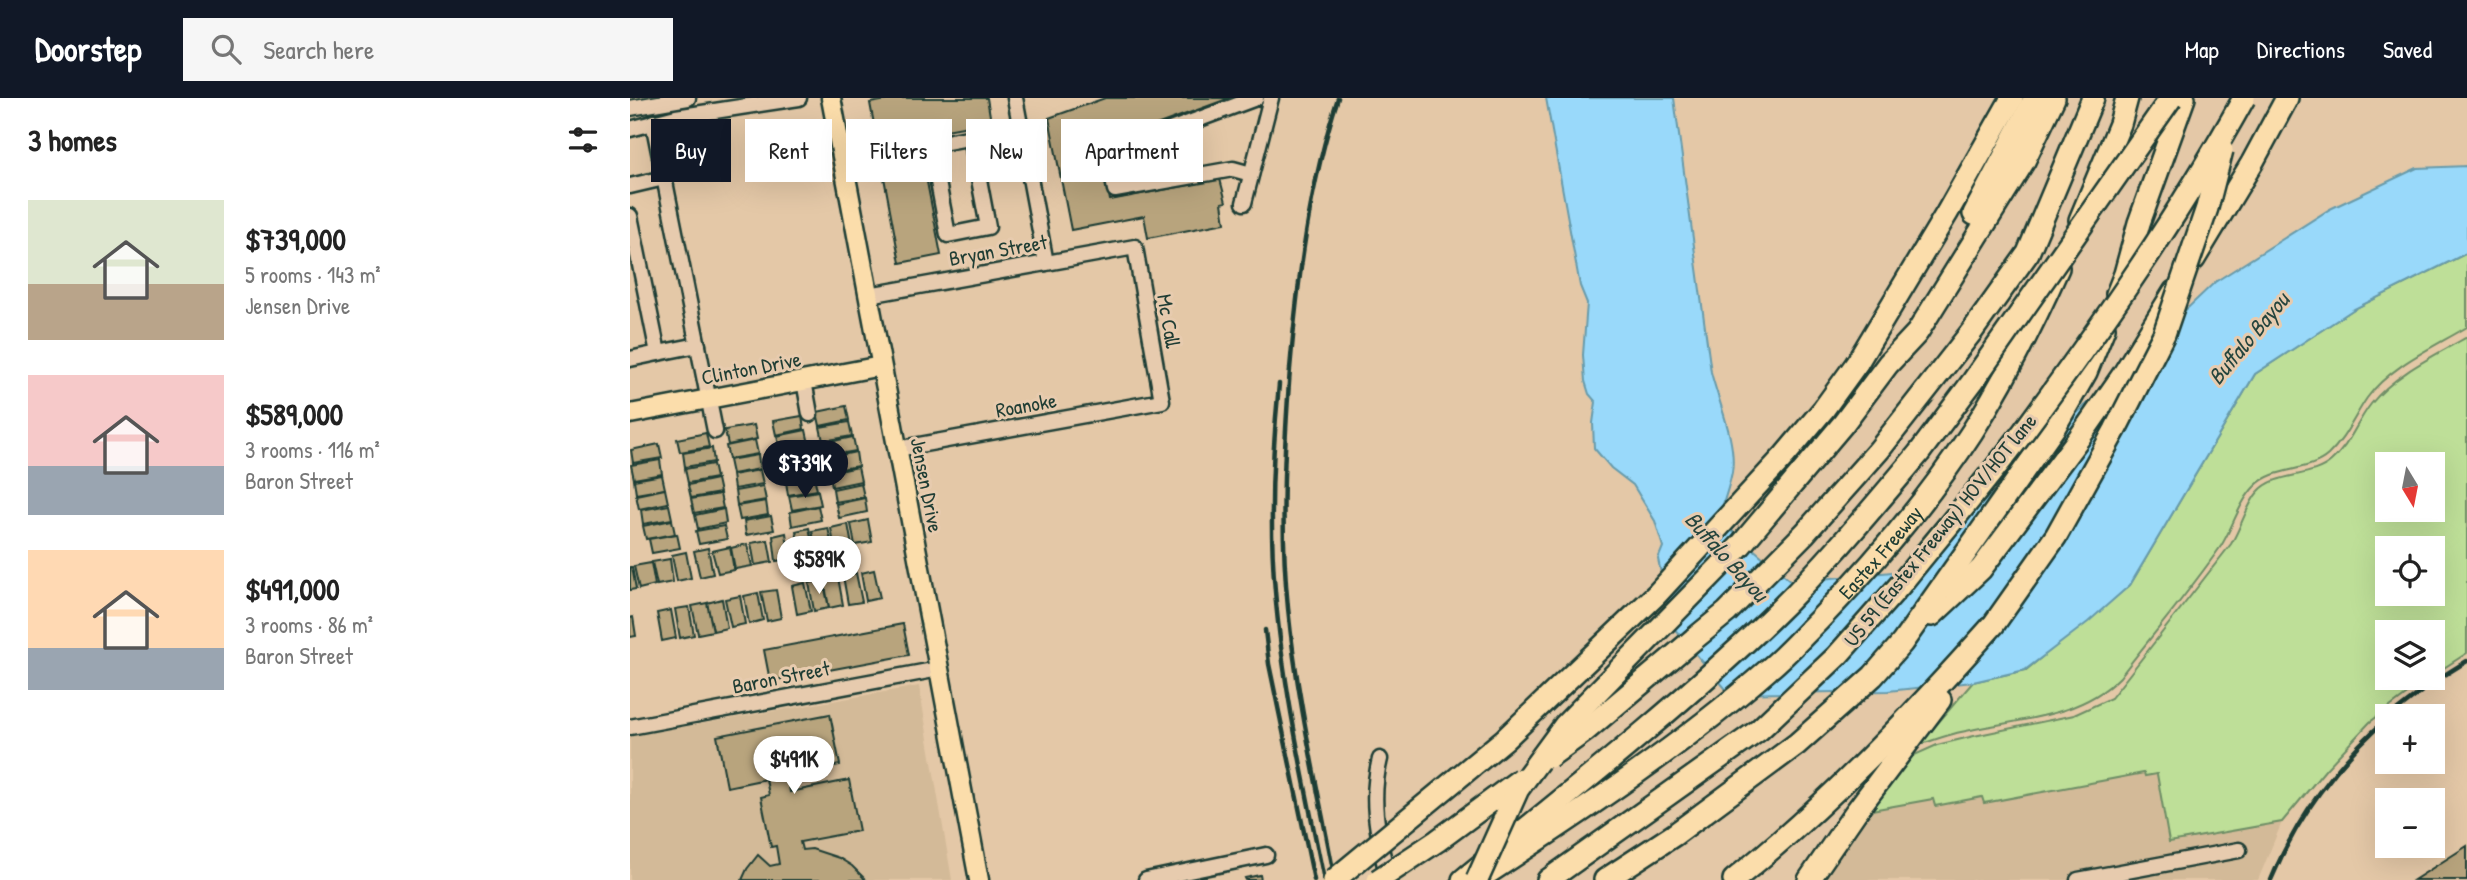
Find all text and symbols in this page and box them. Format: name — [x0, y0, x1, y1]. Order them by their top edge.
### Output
search box — [183, 18, 673, 81]
text: Doorstep — [35, 27, 141, 71]
icon: search — [207, 30, 245, 68]
text: Search here — [263, 32, 374, 67]
text: Map — [2185, 33, 2219, 65]
text: Directions — [2257, 33, 2345, 65]
text: Saved — [2383, 33, 2432, 65]
chip: Buy — [651, 119, 731, 182]
chip: Rent — [745, 119, 832, 182]
chip: Filters — [846, 119, 952, 182]
chip: New — [966, 119, 1047, 182]
chip: Apartment — [1061, 119, 1203, 182]
text: 3 homes — [28, 120, 117, 160]
icon: filters — [564, 121, 602, 159]
text: $739,000 — [245, 219, 346, 259]
street label: Bryan Street — [947, 227, 1050, 273]
icon: home — [84, 228, 168, 312]
text: 5 rooms · 143 m² — [245, 259, 381, 290]
water label: Buffalo Bayou — [2200, 284, 2298, 391]
text: Jensen Drive — [245, 290, 350, 321]
street label: Mc Call — [1150, 292, 1188, 351]
street label: Clinton Drive — [699, 344, 803, 392]
street label: Roanoke — [993, 385, 1059, 425]
text: $589,000 — [245, 394, 343, 434]
icon: home — [84, 403, 168, 487]
street label: US 59 (Eastex Freeway) HOV/HOT lane — [1838, 409, 2042, 651]
text: 3 rooms · 116 m² — [245, 434, 380, 465]
street label: Jensen Drive — [904, 435, 950, 535]
pin: $739K — [756, 440, 854, 500]
text: $739K — [778, 447, 832, 478]
north arrow — [2375, 452, 2445, 522]
map controls — [2375, 452, 2445, 858]
text: Baron Street — [245, 465, 353, 496]
street label: Eastex Freeway — [1832, 500, 1926, 604]
water label: Buffalo Bayou — [1677, 504, 1777, 610]
pin: $589K — [770, 536, 868, 596]
button: locate — [2375, 536, 2445, 606]
text: $589K — [793, 543, 845, 574]
text: $491,000 — [245, 569, 340, 609]
icon: home — [84, 578, 168, 662]
text: 3 rooms · 86 m² — [245, 609, 373, 640]
button: layers — [2375, 620, 2445, 690]
text: Baron Street — [245, 640, 353, 671]
street label: Baron Street — [730, 653, 833, 701]
button: + — [2375, 704, 2445, 774]
pin: $491K — [745, 736, 843, 796]
text: $491K — [769, 743, 819, 774]
button: − — [2375, 788, 2445, 858]

